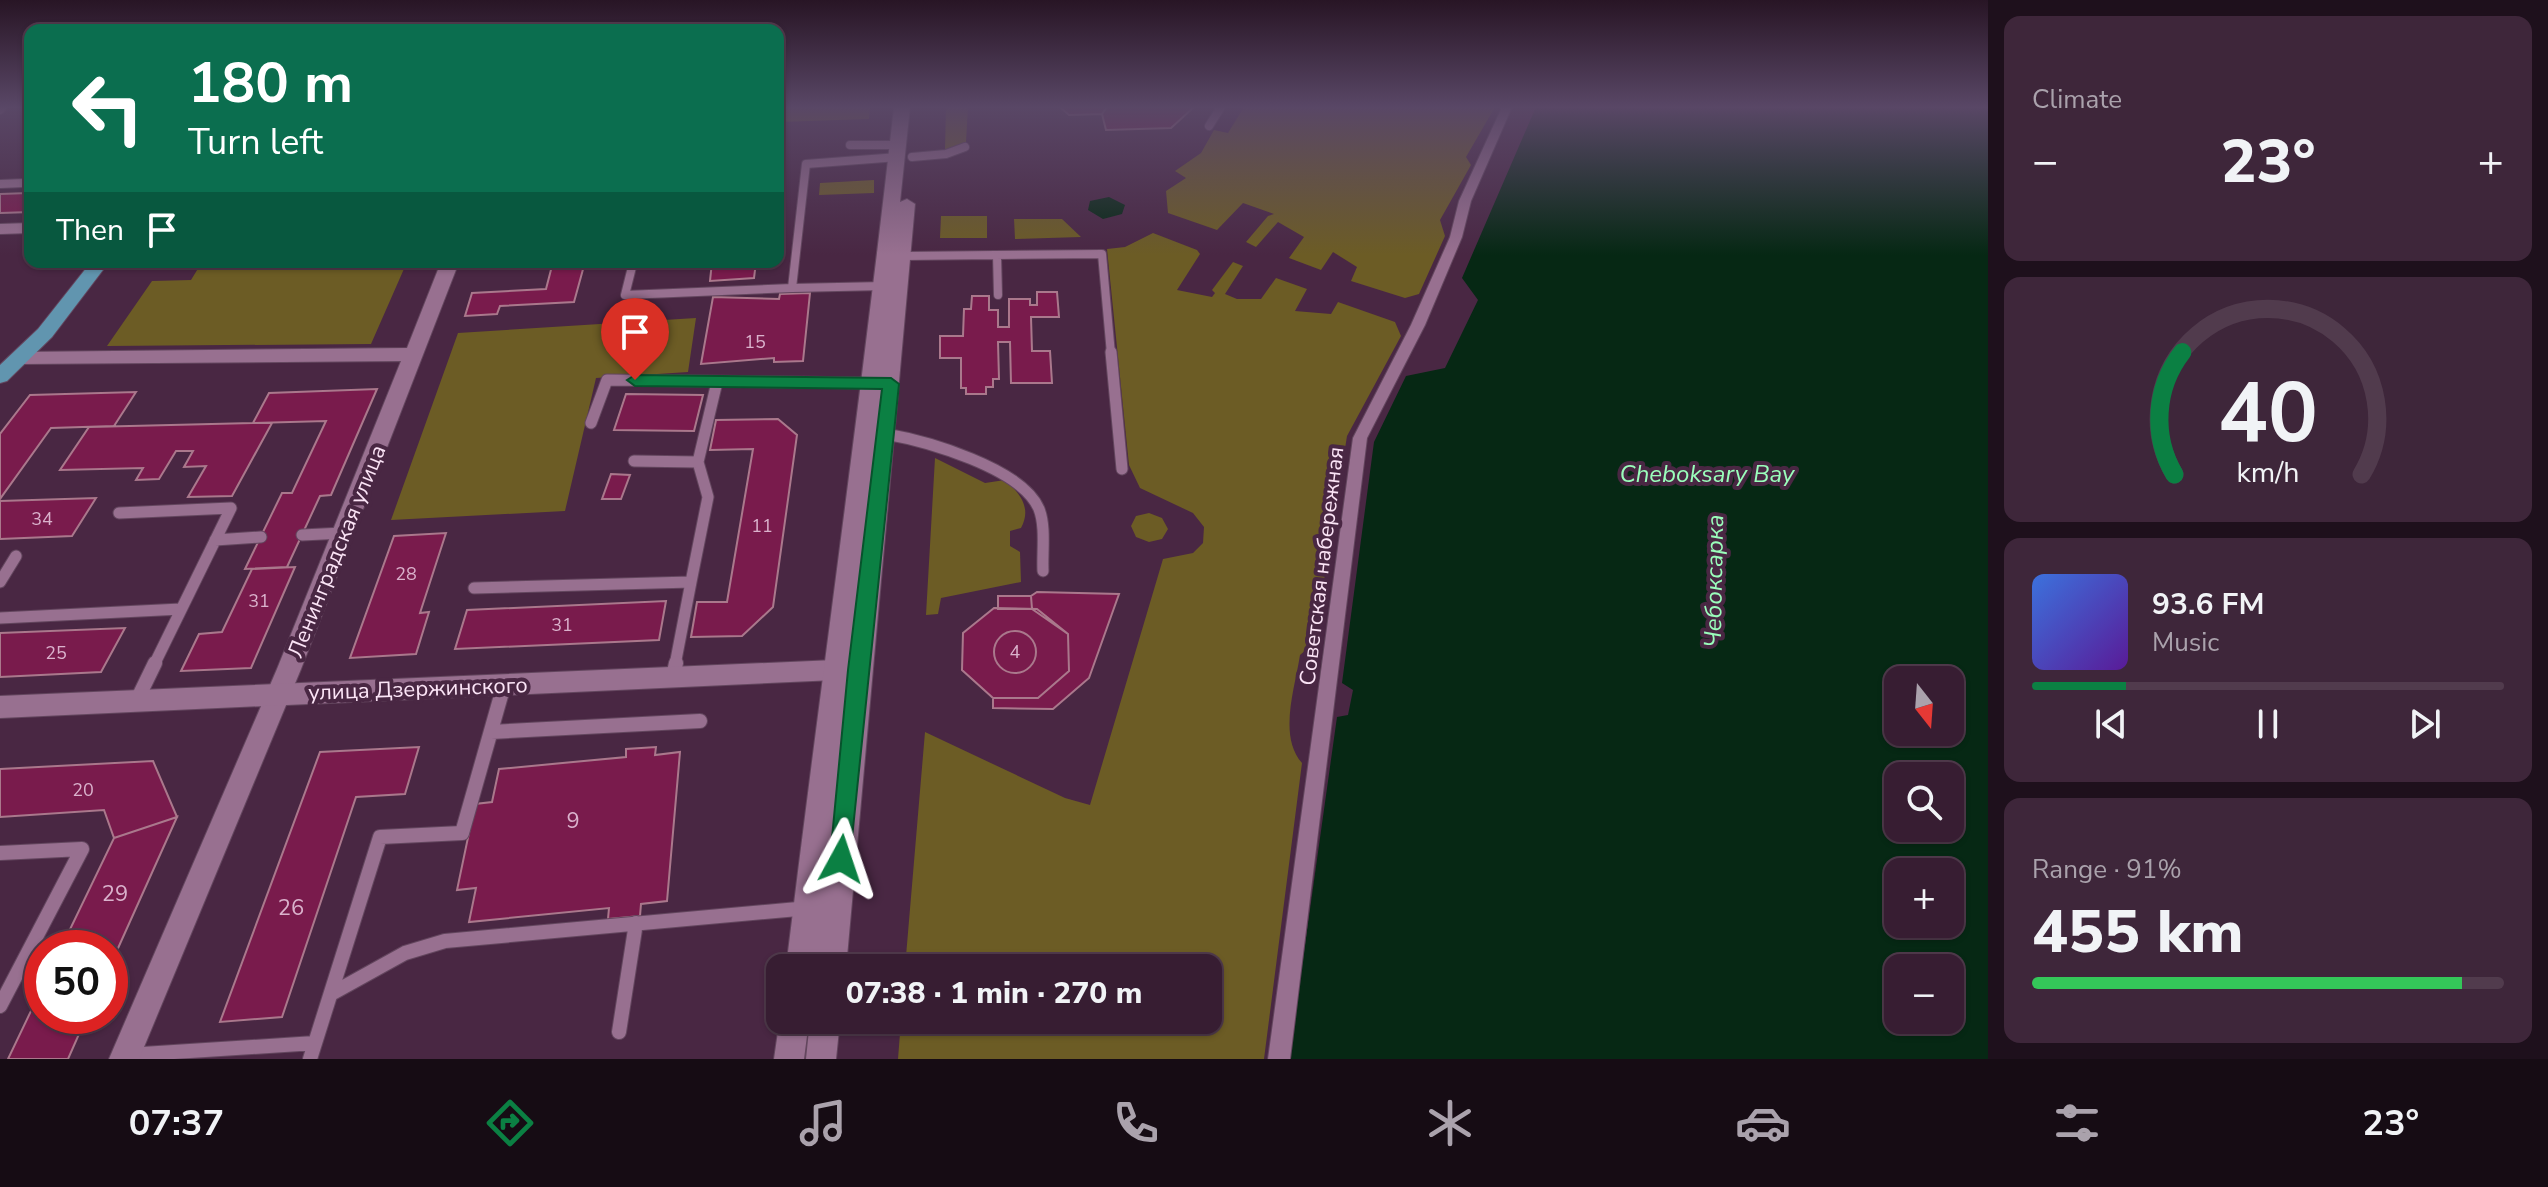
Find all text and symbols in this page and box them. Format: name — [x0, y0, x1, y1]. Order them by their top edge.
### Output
text: 180 m — [188, 45, 353, 122]
icon: left — [56, 56, 160, 160]
text: Climate — [2032, 82, 2122, 117]
text: Turn left — [188, 118, 323, 167]
text: 23° — [2220, 121, 2316, 203]
text: − — [2032, 132, 2058, 192]
text: + — [2478, 132, 2504, 192]
icon: arrive — [140, 208, 184, 252]
text: Then — [56, 210, 124, 251]
pin — [601, 298, 669, 380]
icon: arrive — [613, 310, 657, 354]
house number: 15 — [744, 330, 766, 354]
text: 40 — [2218, 357, 2318, 470]
street label: Ленинградская улица — [280, 440, 393, 662]
street label: Советская набережная — [1292, 445, 1352, 687]
text: km/h — [2237, 453, 2299, 492]
water label: Cheboksary Bay — [1620, 458, 1796, 490]
house number: 34 — [31, 507, 53, 531]
house number: 11 — [751, 514, 773, 538]
water label: Чебоксарка — [1697, 514, 1731, 648]
house number: 28 — [395, 562, 417, 586]
text: 93.6 FM — [2152, 584, 2264, 625]
house number: 31 — [248, 589, 270, 613]
house number: 31 — [551, 613, 573, 637]
text: Music — [2152, 625, 2219, 660]
house number: 4 — [1010, 640, 1021, 664]
house number: 25 — [45, 641, 67, 665]
north arrow — [1884, 666, 1964, 746]
map controls — [1884, 666, 1964, 1034]
street label: улица Дзержинского — [308, 670, 528, 708]
icon: previous — [2089, 702, 2133, 746]
icon: pause — [2246, 702, 2290, 746]
icon: next — [2403, 702, 2447, 746]
button: search — [1884, 762, 1964, 842]
house number: 20 — [72, 778, 94, 802]
house number: 9 — [566, 806, 580, 836]
position arrow — [799, 817, 883, 901]
text: Range · 91% — [2032, 852, 2182, 887]
button: + — [1884, 858, 1964, 938]
house number: 29 — [102, 879, 128, 909]
text: 455 km — [2032, 891, 2244, 973]
house number: 26 — [278, 893, 304, 923]
speed limit sign: 50 — [24, 930, 128, 1034]
button: − — [1884, 954, 1964, 1034]
text: 07:38 · 1 min · 270 m — [846, 973, 1142, 1014]
icon: directions — [482, 1095, 538, 1151]
icon: music — [795, 1095, 851, 1151]
icon: phone — [1108, 1095, 1164, 1151]
icon: climate — [1422, 1095, 1478, 1151]
icon: car — [1735, 1095, 1791, 1151]
icon: filters — [2049, 1095, 2105, 1151]
text: 07:37 — [129, 1099, 224, 1148]
text: 23° — [2362, 1099, 2419, 1148]

